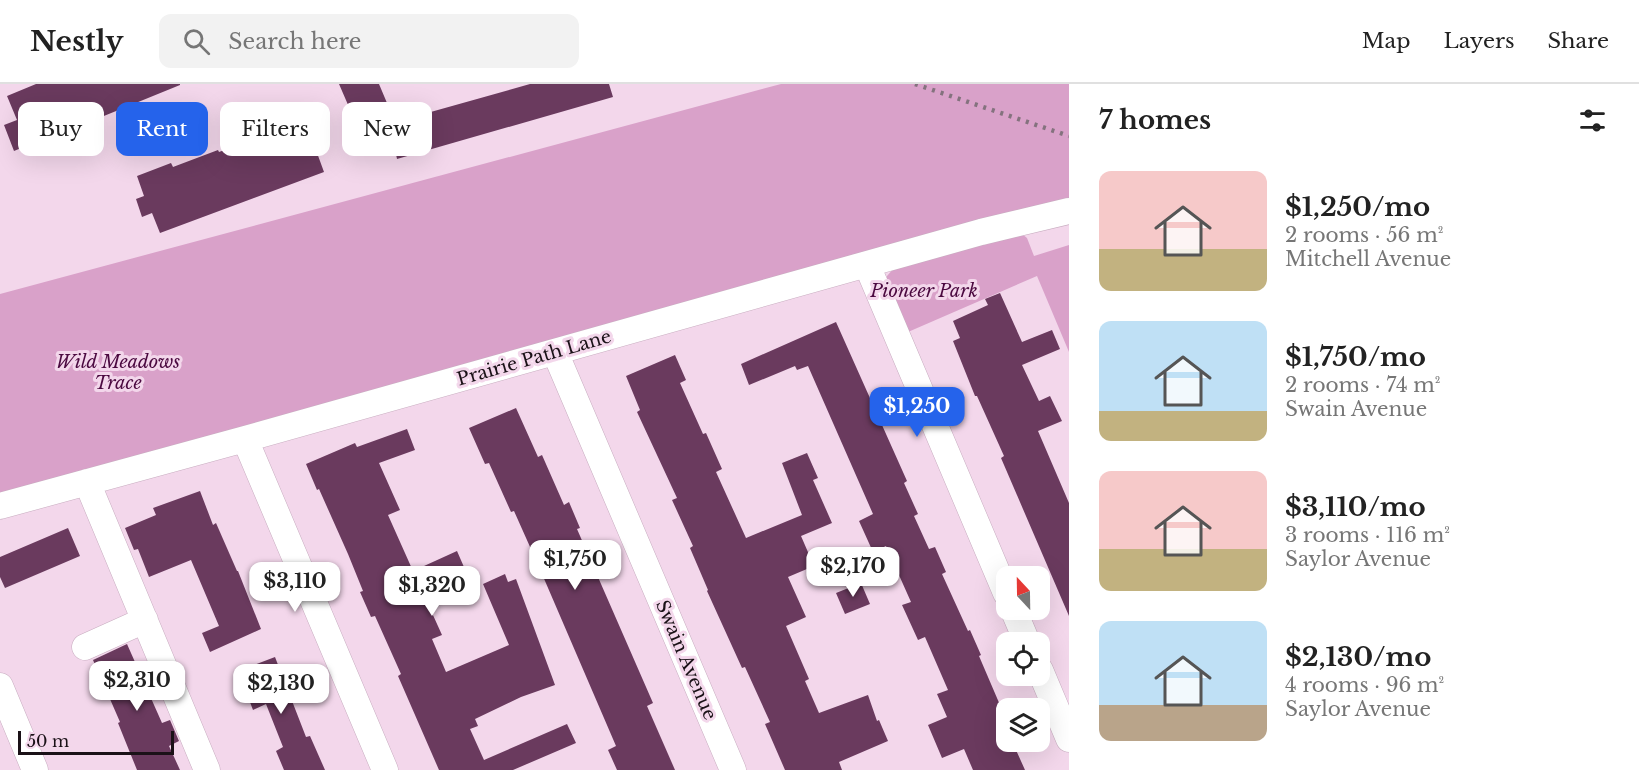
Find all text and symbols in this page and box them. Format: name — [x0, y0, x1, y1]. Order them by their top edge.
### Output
search box — [159, 14, 579, 68]
text: Nestly — [30, 24, 123, 59]
icon: search — [180, 25, 213, 58]
text: Search here — [228, 28, 361, 55]
text: Map — [1362, 28, 1411, 54]
text: Layers — [1444, 28, 1515, 54]
text: Share — [1548, 28, 1609, 54]
chip: Buy — [18, 102, 104, 156]
chip: Rent — [116, 102, 208, 156]
chip: Filters — [220, 102, 330, 156]
chip: New — [342, 102, 432, 156]
text: 7 homes — [1099, 104, 1211, 136]
icon: filters — [1576, 104, 1609, 137]
text: $1,250/mo — [1285, 191, 1430, 223]
icon: home — [1147, 195, 1219, 267]
text: 2 rooms · 56 m² — [1285, 223, 1443, 247]
text: Mitchell Avenue — [1285, 247, 1451, 271]
park label: Pioneer Park — [869, 280, 978, 302]
street label: Prairie Path Lane — [454, 325, 614, 391]
text: $1,750/mo — [1285, 341, 1426, 373]
icon: home — [1147, 345, 1219, 417]
park label: Wild Meadows Trace — [56, 351, 180, 394]
text: 2 rooms · 74 m² — [1285, 373, 1441, 397]
pin: $1,250 — [868, 387, 966, 438]
text: $1,250 — [884, 394, 950, 418]
text: Swain Avenue — [1285, 397, 1427, 421]
text: $3,110/mo — [1285, 491, 1426, 523]
icon: home — [1147, 495, 1219, 567]
text: 3 rooms · 116 m² — [1285, 523, 1450, 547]
pin: $1,750 — [526, 540, 624, 591]
text: $1,750 — [543, 547, 607, 571]
pin: $2,170 — [804, 547, 902, 598]
text: Saylor Avenue — [1285, 547, 1431, 571]
text: $2,170 — [820, 554, 886, 578]
pin: $3,110 — [246, 562, 344, 613]
pin: $1,320 — [383, 566, 481, 617]
north arrow — [996, 566, 1050, 620]
map controls — [996, 566, 1050, 752]
text: $3,110 — [263, 569, 327, 593]
text: $1,320 — [398, 573, 466, 597]
street label: Swain Avenue — [651, 597, 721, 723]
button: locate — [996, 632, 1050, 686]
text: $2,130/mo — [1285, 641, 1431, 673]
icon: home — [1147, 645, 1219, 717]
pin: $2,310 — [88, 661, 186, 712]
pin: $2,130 — [232, 664, 330, 715]
text: $2,310 — [103, 668, 171, 692]
text: $2,130 — [247, 671, 315, 695]
text: 4 rooms · 96 m² — [1285, 673, 1444, 697]
text: Saylor Avenue — [1285, 697, 1431, 721]
button: layers — [996, 698, 1050, 752]
scale bar — [18, 728, 174, 756]
text: 50 m — [27, 731, 69, 751]

